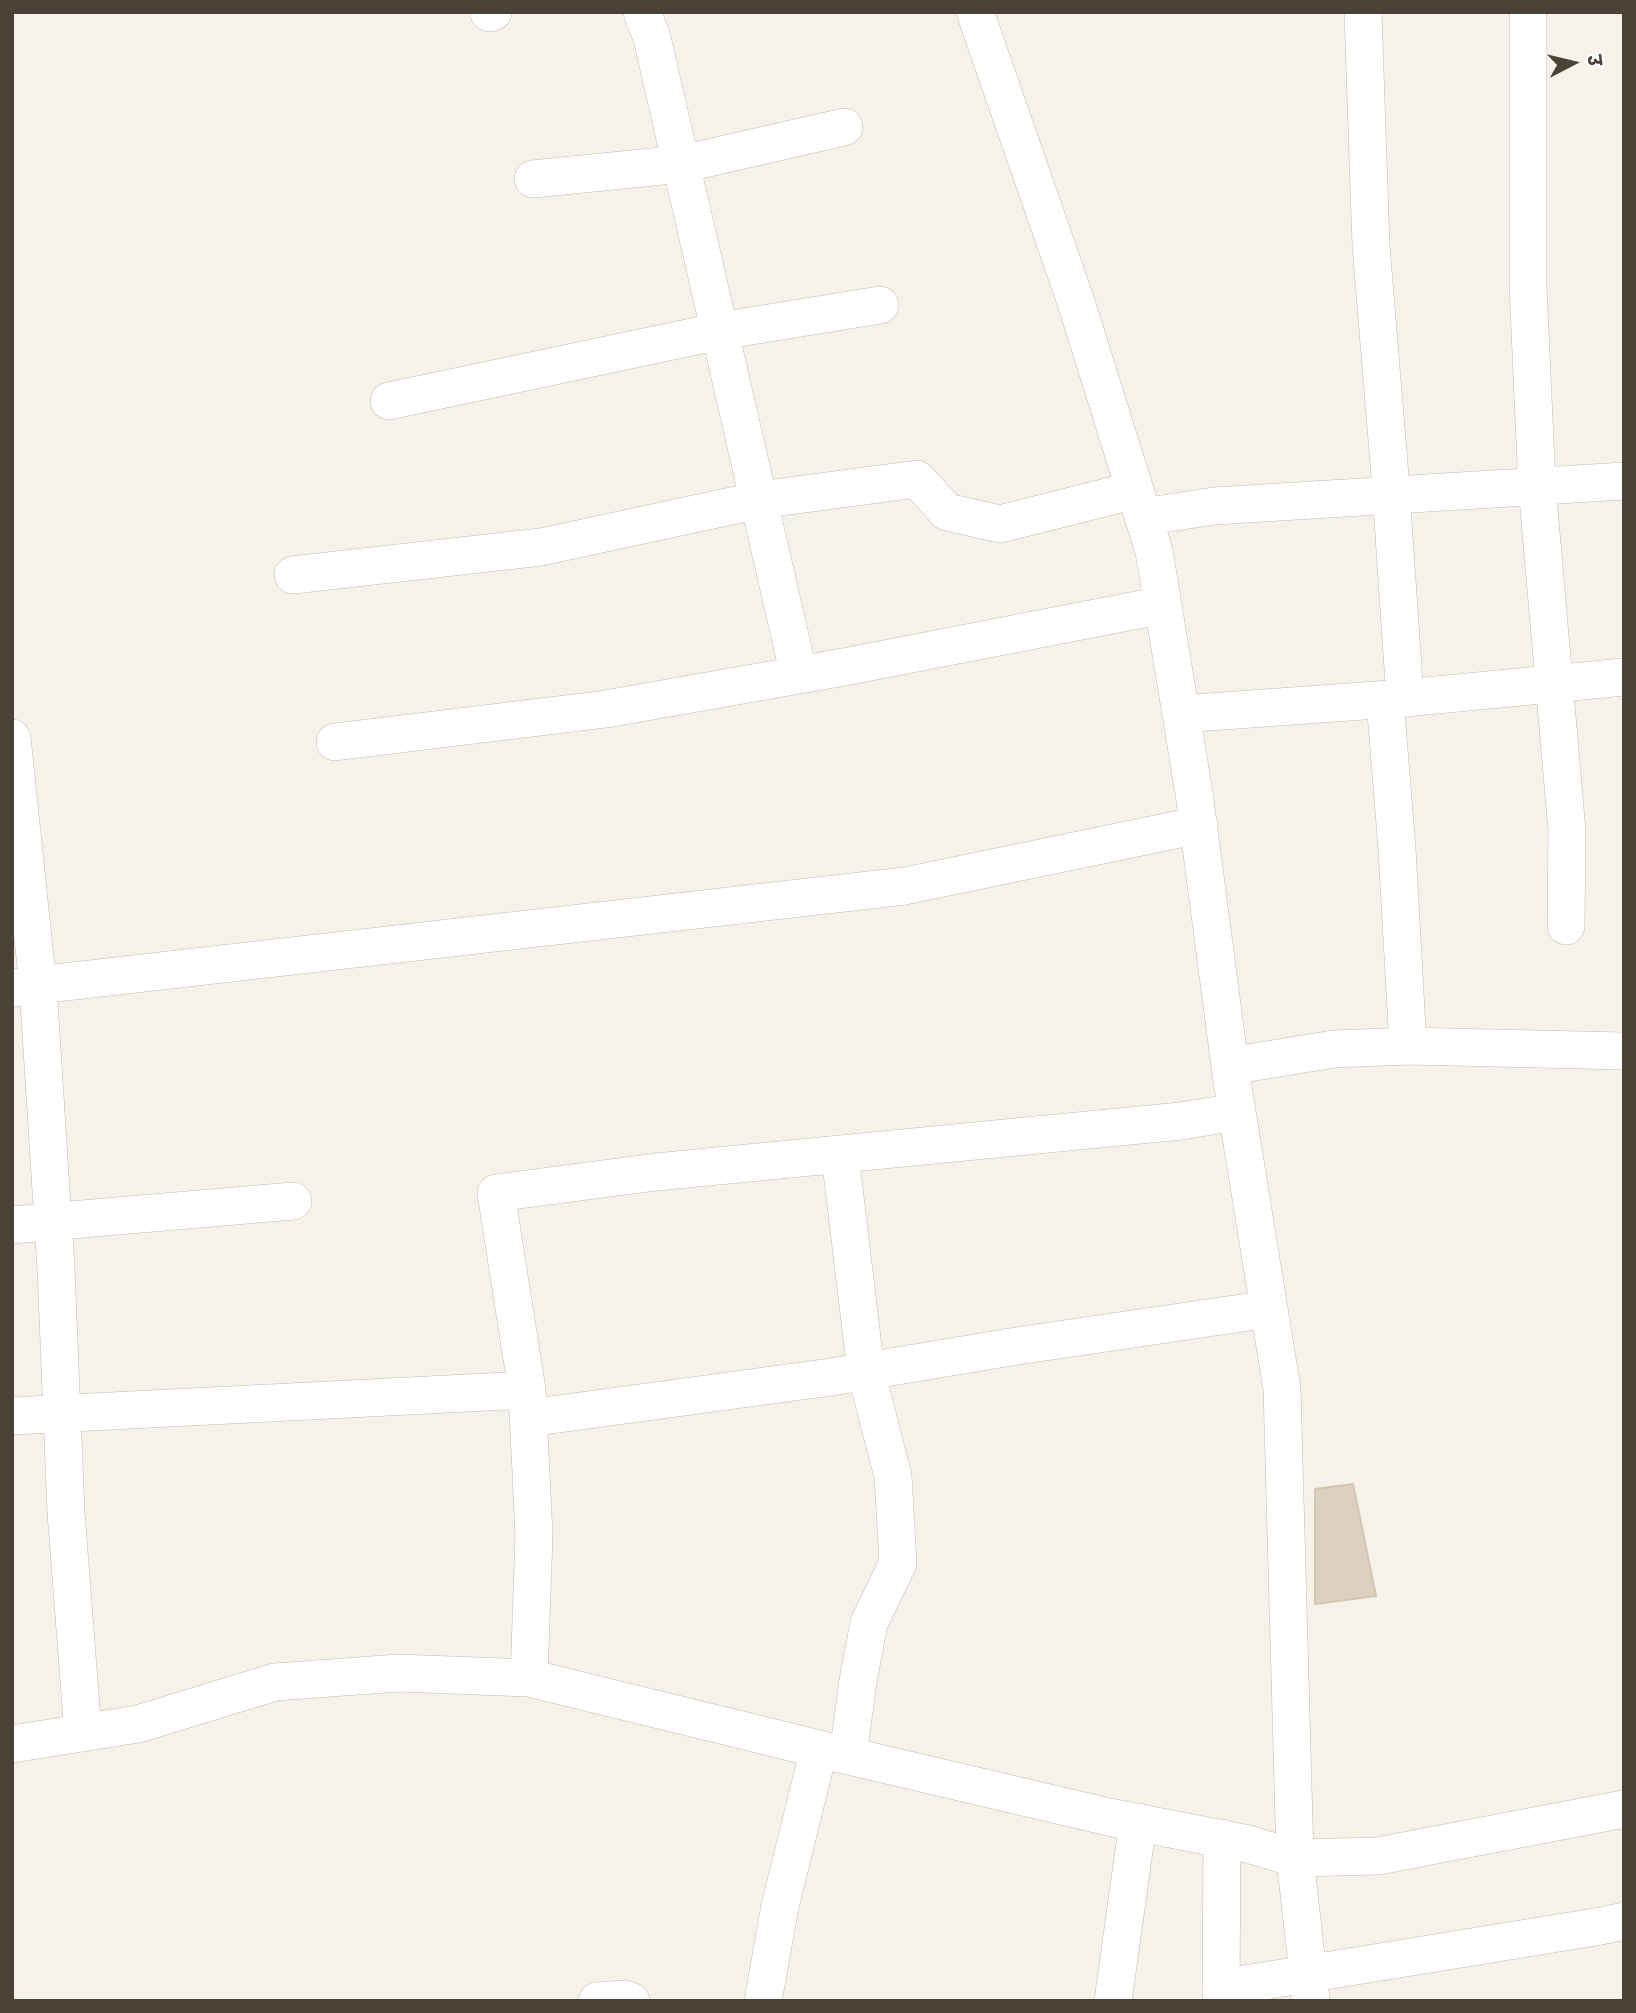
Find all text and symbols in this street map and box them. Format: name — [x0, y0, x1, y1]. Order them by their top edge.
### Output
north arrow — [1538, 28, 1608, 98]
text: उ — [1580, 53, 1608, 67]

